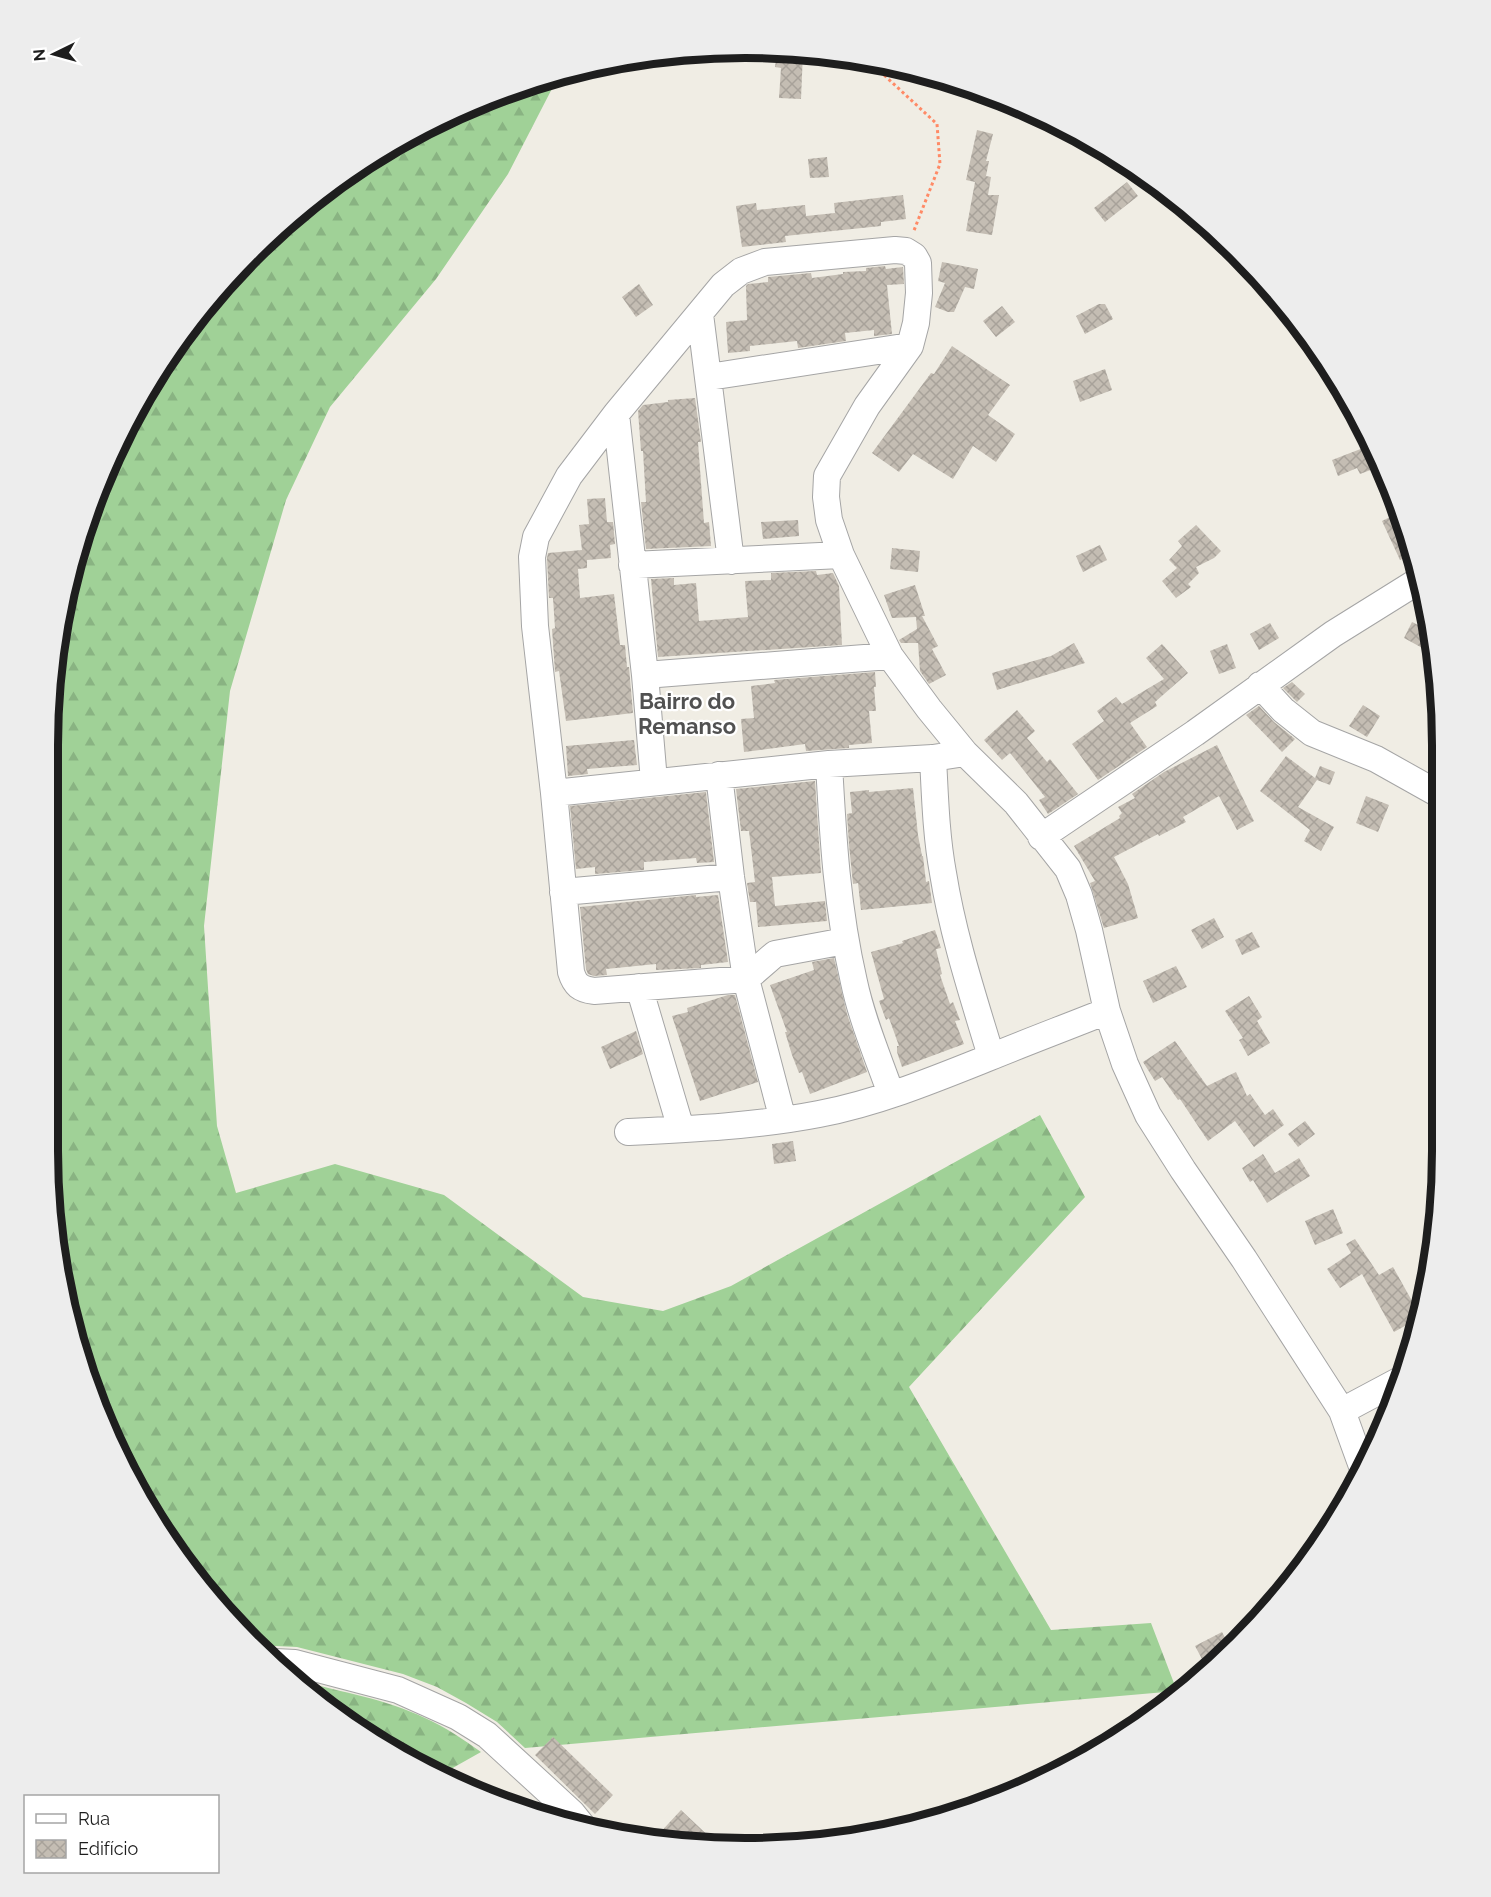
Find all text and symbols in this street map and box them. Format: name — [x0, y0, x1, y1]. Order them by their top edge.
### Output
north arrow — [24, 24, 84, 84]
text: N — [30, 48, 50, 62]
district label: Bairro do Remanso — [638, 688, 736, 739]
legend — [24, 1795, 219, 1873]
text: Rua — [78, 1808, 110, 1829]
text: Edifício — [78, 1838, 138, 1859]

